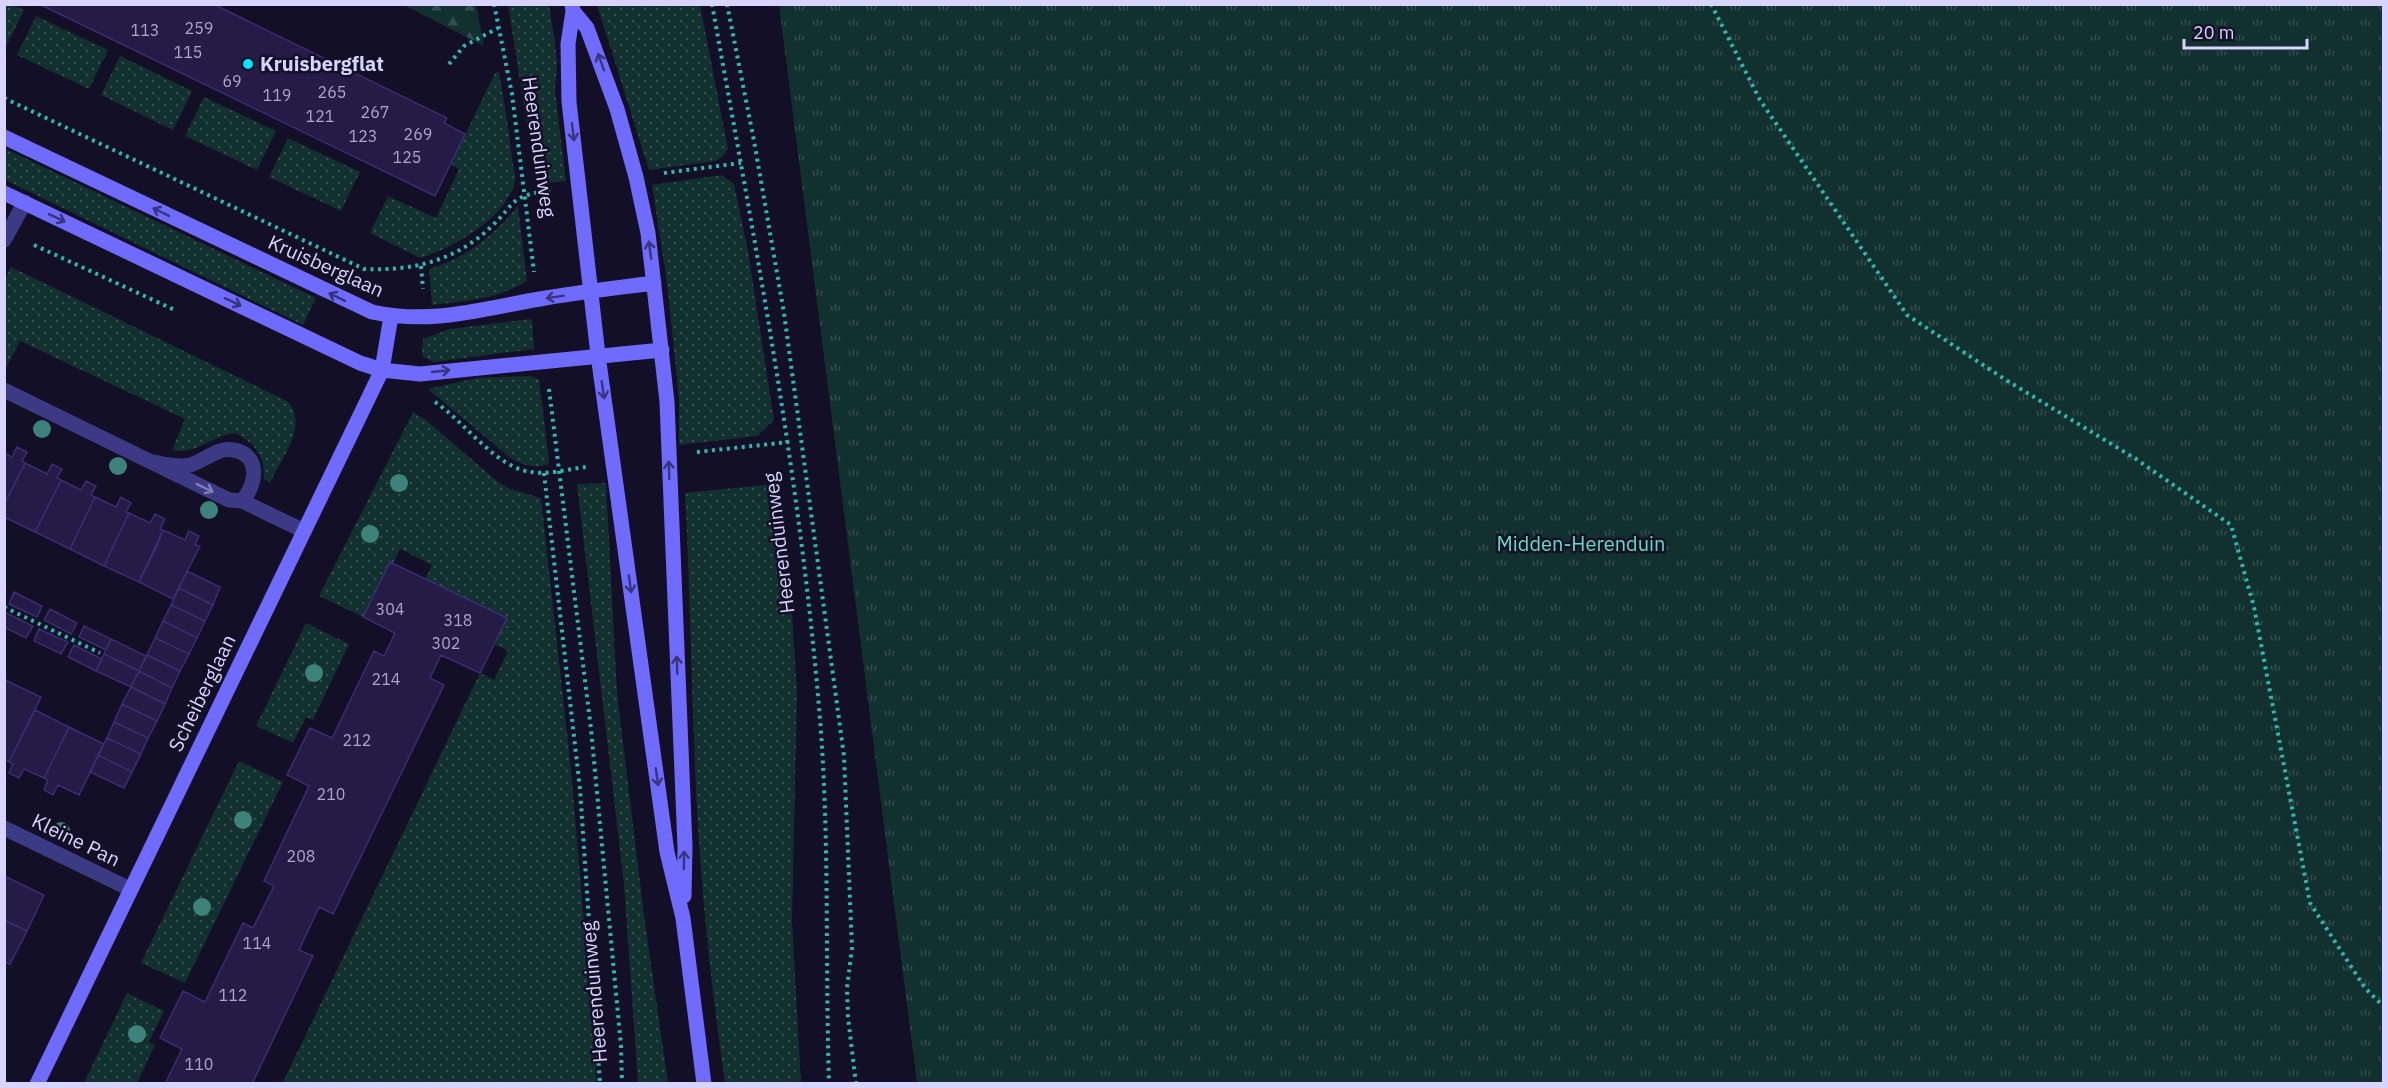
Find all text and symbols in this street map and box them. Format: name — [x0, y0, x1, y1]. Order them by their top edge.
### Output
scale bar — [2184, 12, 2307, 50]
house number: 259 — [185, 18, 213, 38]
house number: 113 — [131, 20, 159, 40]
text: 20 m — [2193, 21, 2235, 44]
house number: 115 — [174, 42, 202, 62]
place label: Kruisbergflat — [260, 50, 384, 77]
one-way arrow — [594, 53, 605, 72]
marker: Kruisbergflat — [241, 57, 255, 71]
house number: 69 — [222, 71, 242, 91]
street label: Heerenduinweg — [516, 75, 563, 219]
house number: 265 — [318, 82, 346, 102]
house number: 119 — [263, 85, 291, 105]
house number: 267 — [361, 102, 389, 122]
house number: 121 — [306, 106, 334, 126]
one-way arrow — [567, 122, 578, 142]
house number: 269 — [404, 124, 432, 144]
house number: 123 — [349, 126, 377, 146]
house number: 125 — [393, 147, 421, 167]
one-way arrow — [152, 206, 170, 218]
one-way arrow — [48, 212, 66, 224]
street label: Kruisberglaan — [264, 228, 388, 303]
one-way arrow — [644, 241, 655, 261]
one-way arrow — [328, 290, 346, 302]
one-way arrow — [545, 291, 565, 302]
one-way arrow — [224, 296, 242, 308]
one-way arrow — [430, 366, 450, 377]
one-way arrow — [597, 380, 608, 400]
one-way arrow — [663, 461, 674, 481]
street label: Heerenduinweg — [756, 471, 801, 615]
one-way arrow — [196, 483, 214, 495]
park label: Midden-Herenduin — [1497, 530, 1665, 557]
one-way arrow — [625, 573, 636, 593]
house number: 304 — [376, 599, 404, 619]
house number: 318 — [444, 610, 472, 630]
street label: Scheiberglaan — [162, 630, 242, 756]
house number: 302 — [432, 633, 460, 653]
one-way arrow — [671, 656, 682, 676]
house number: 214 — [372, 669, 400, 689]
house number: 212 — [343, 730, 371, 750]
one-way arrow — [651, 766, 662, 786]
house number: 210 — [317, 784, 345, 804]
street label: Kleine Pan — [28, 807, 125, 873]
house number: 208 — [287, 846, 315, 866]
one-way arrow — [678, 850, 690, 870]
street label: Heerenduinweg — [574, 920, 613, 1064]
house number: 114 — [243, 933, 271, 953]
house number: 112 — [219, 985, 247, 1005]
house number: 110 — [185, 1054, 213, 1074]

